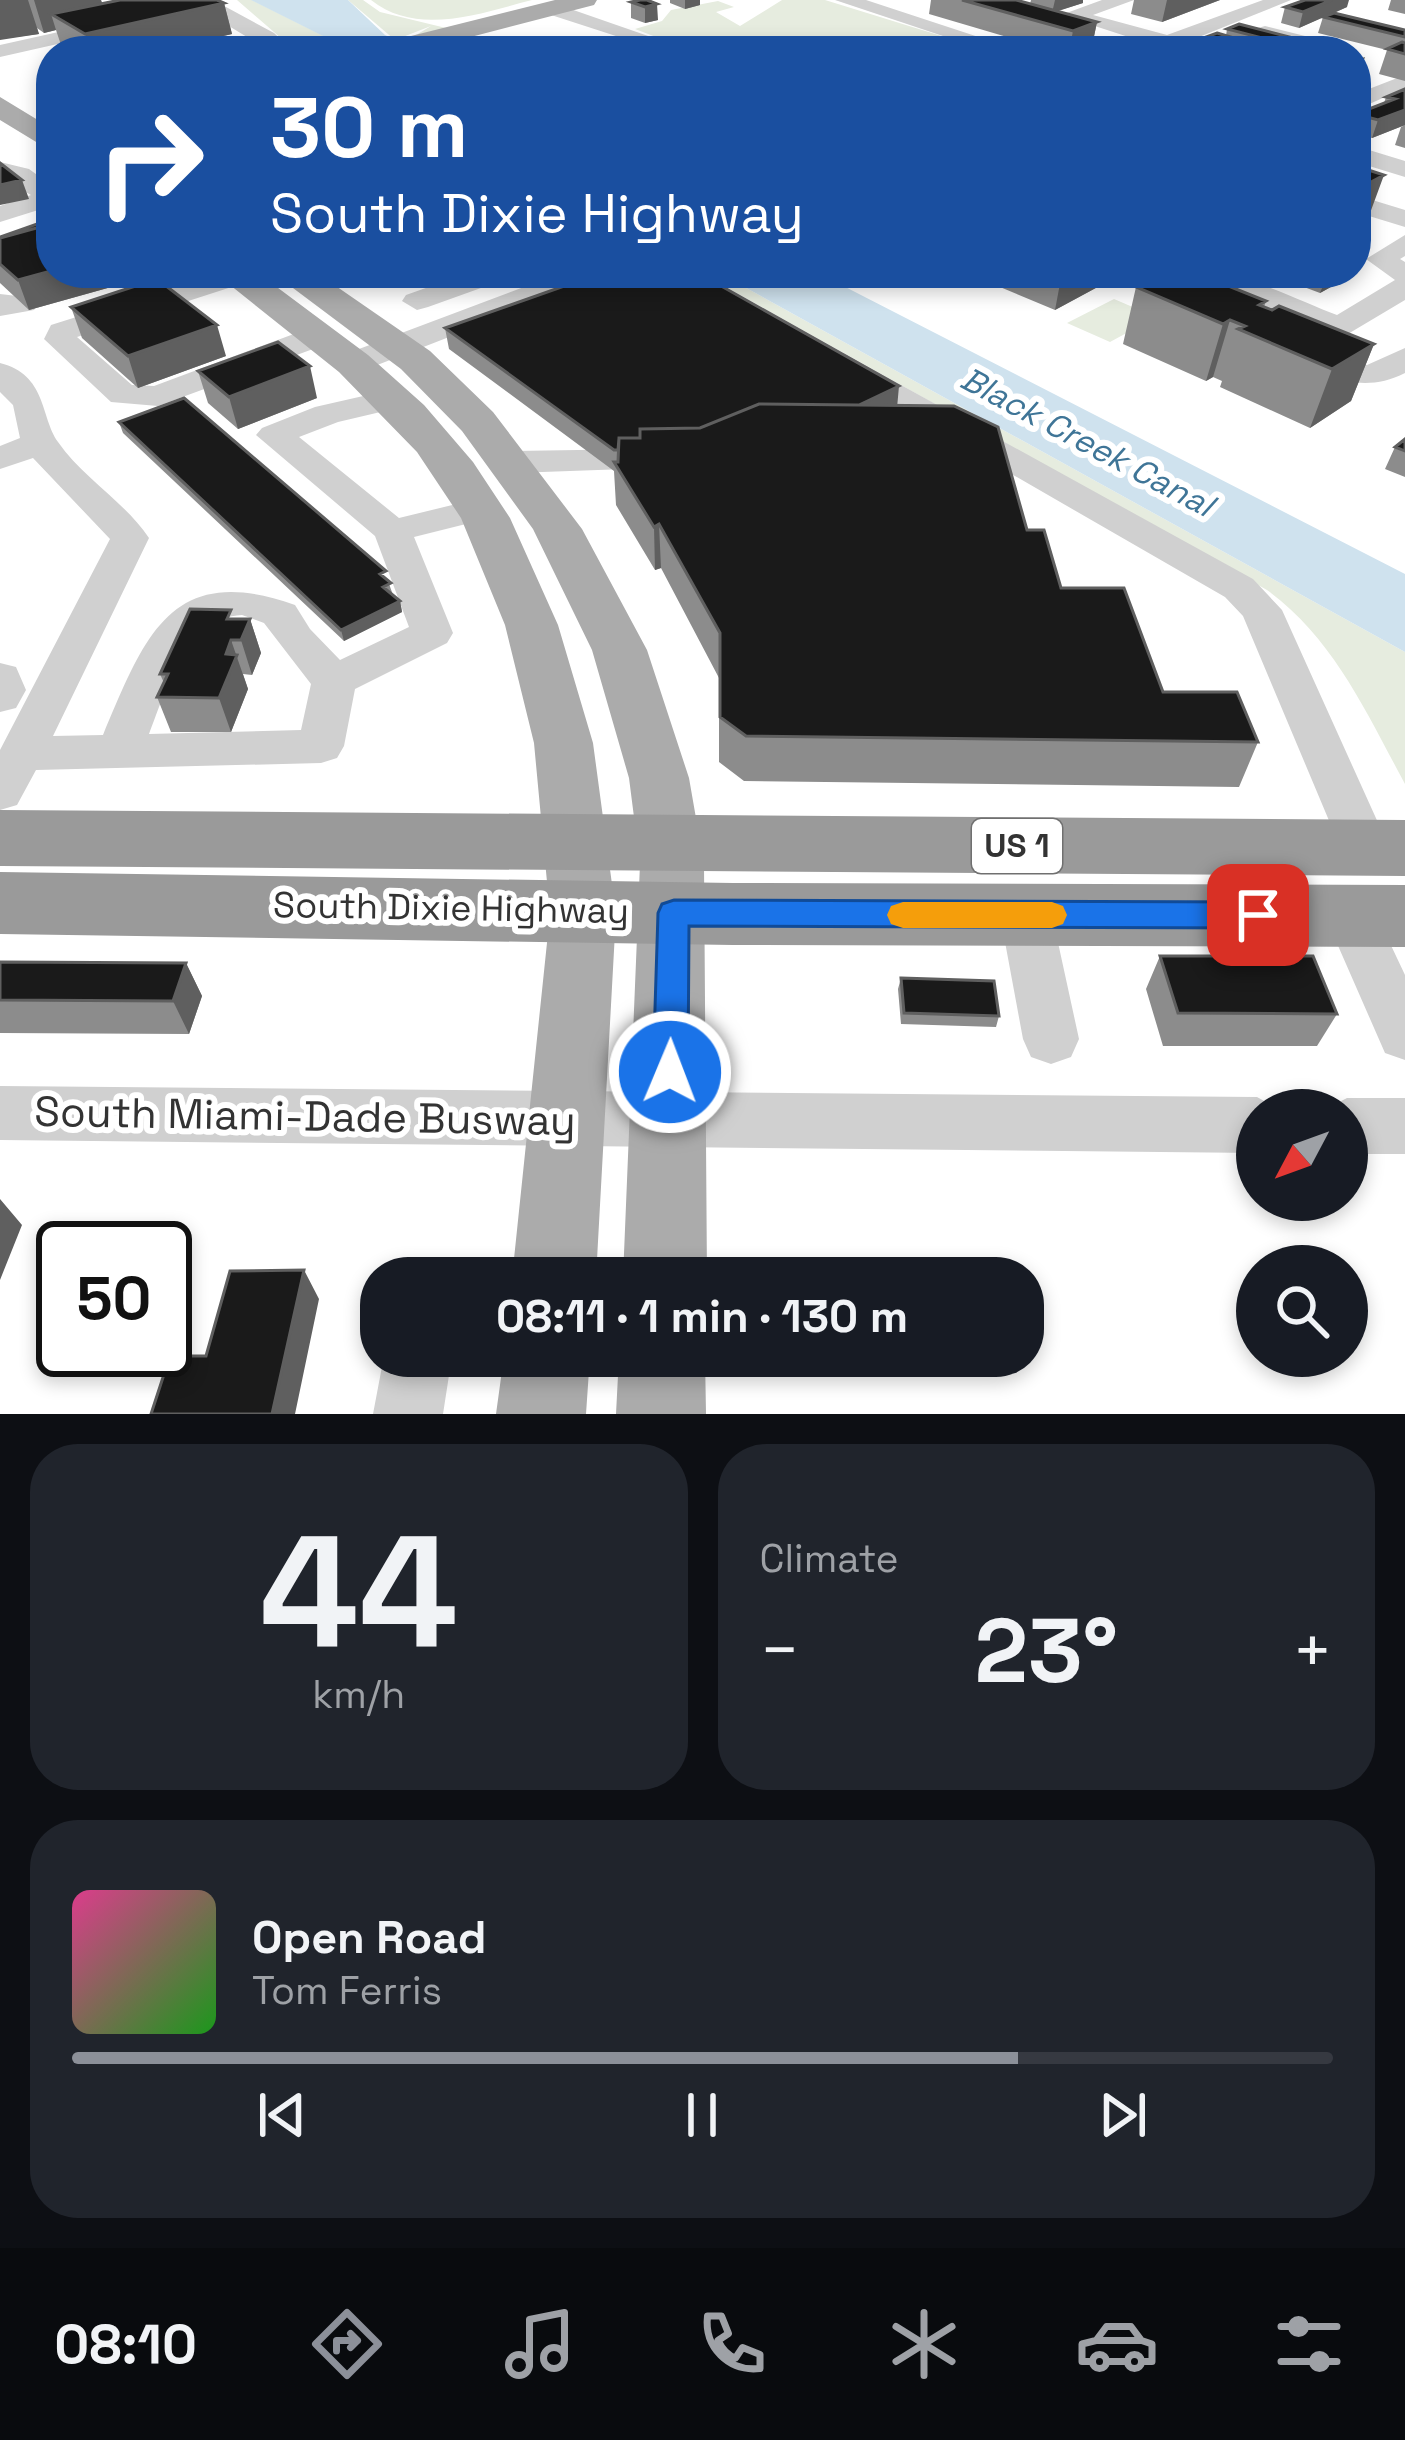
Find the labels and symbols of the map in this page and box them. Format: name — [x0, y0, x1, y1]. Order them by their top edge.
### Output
water label: Black Creek Canal — [953, 358, 1224, 528]
road number: US 1 — [972, 819, 1062, 873]
pin — [1207, 864, 1309, 966]
street label: South Dixie Highway — [273, 882, 629, 934]
position arrow — [607, 1009, 733, 1135]
street label: South Miami-Dade Busway — [34, 1085, 576, 1147]
north arrow — [1236, 1089, 1368, 1221]
speed limit sign: 50 — [36, 1221, 192, 1377]

